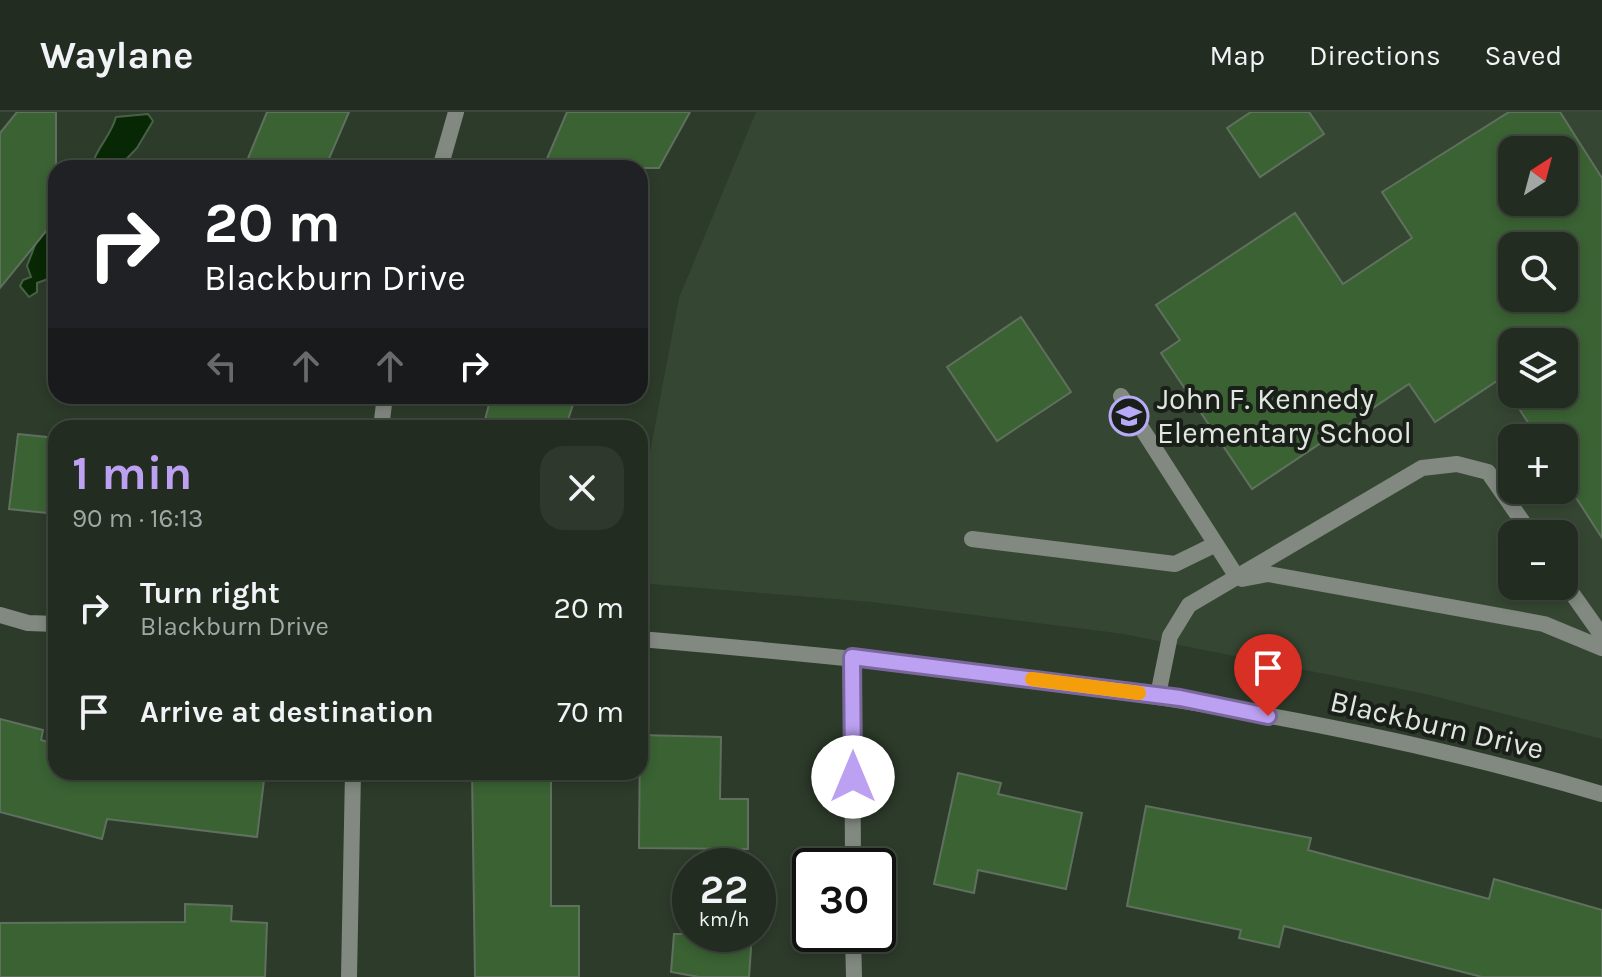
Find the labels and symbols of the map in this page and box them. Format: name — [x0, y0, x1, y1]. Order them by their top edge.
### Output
north arrow — [1498, 136, 1578, 216]
place label: John F. Kennedy Elementary School — [1157, 381, 1412, 451]
school or university icon: John F. Kennedy Elementary School — [1108, 395, 1150, 437]
pin — [1234, 634, 1302, 716]
street label: Blackburn Drive — [1327, 683, 1547, 767]
position arrow — [811, 735, 895, 819]
speed limit sign: 30 — [792, 848, 896, 952]

